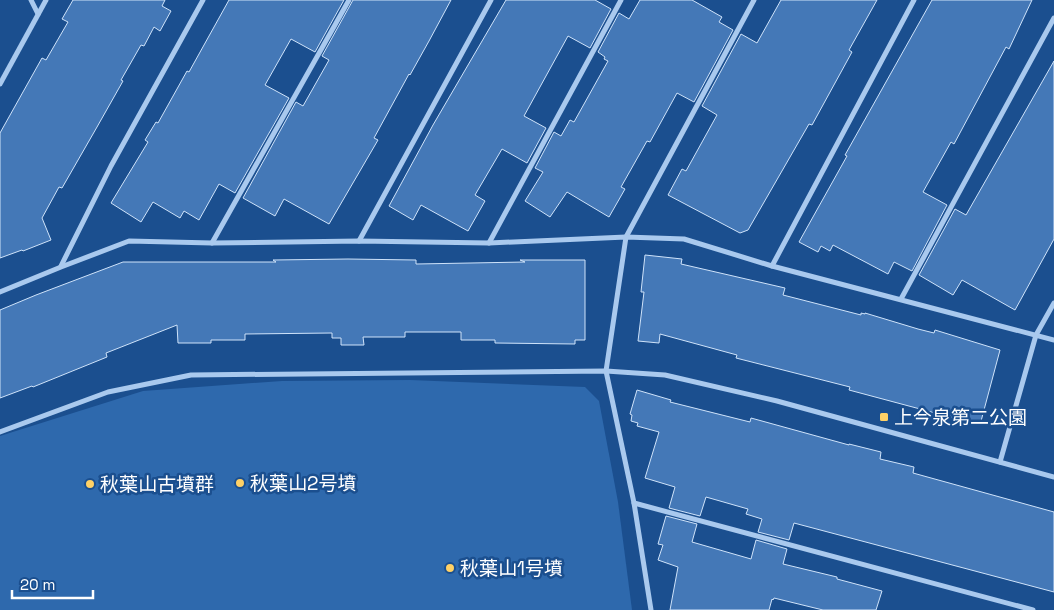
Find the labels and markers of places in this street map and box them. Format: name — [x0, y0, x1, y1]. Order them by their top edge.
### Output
place label: 上今泉第二公園 — [894, 405, 1027, 430]
marker: 上今泉第二公園 — [878, 411, 890, 423]
place label: 秋葉山2号墳 — [250, 471, 356, 496]
place label: 秋葉山古墳群 — [100, 472, 214, 497]
marker: 秋葉山2号墳 — [234, 477, 246, 489]
marker: 秋葉山古墳群 — [84, 478, 96, 490]
place label: 秋葉山1号墳 — [460, 556, 563, 581]
marker: 秋葉山1号墳 — [444, 562, 456, 574]

